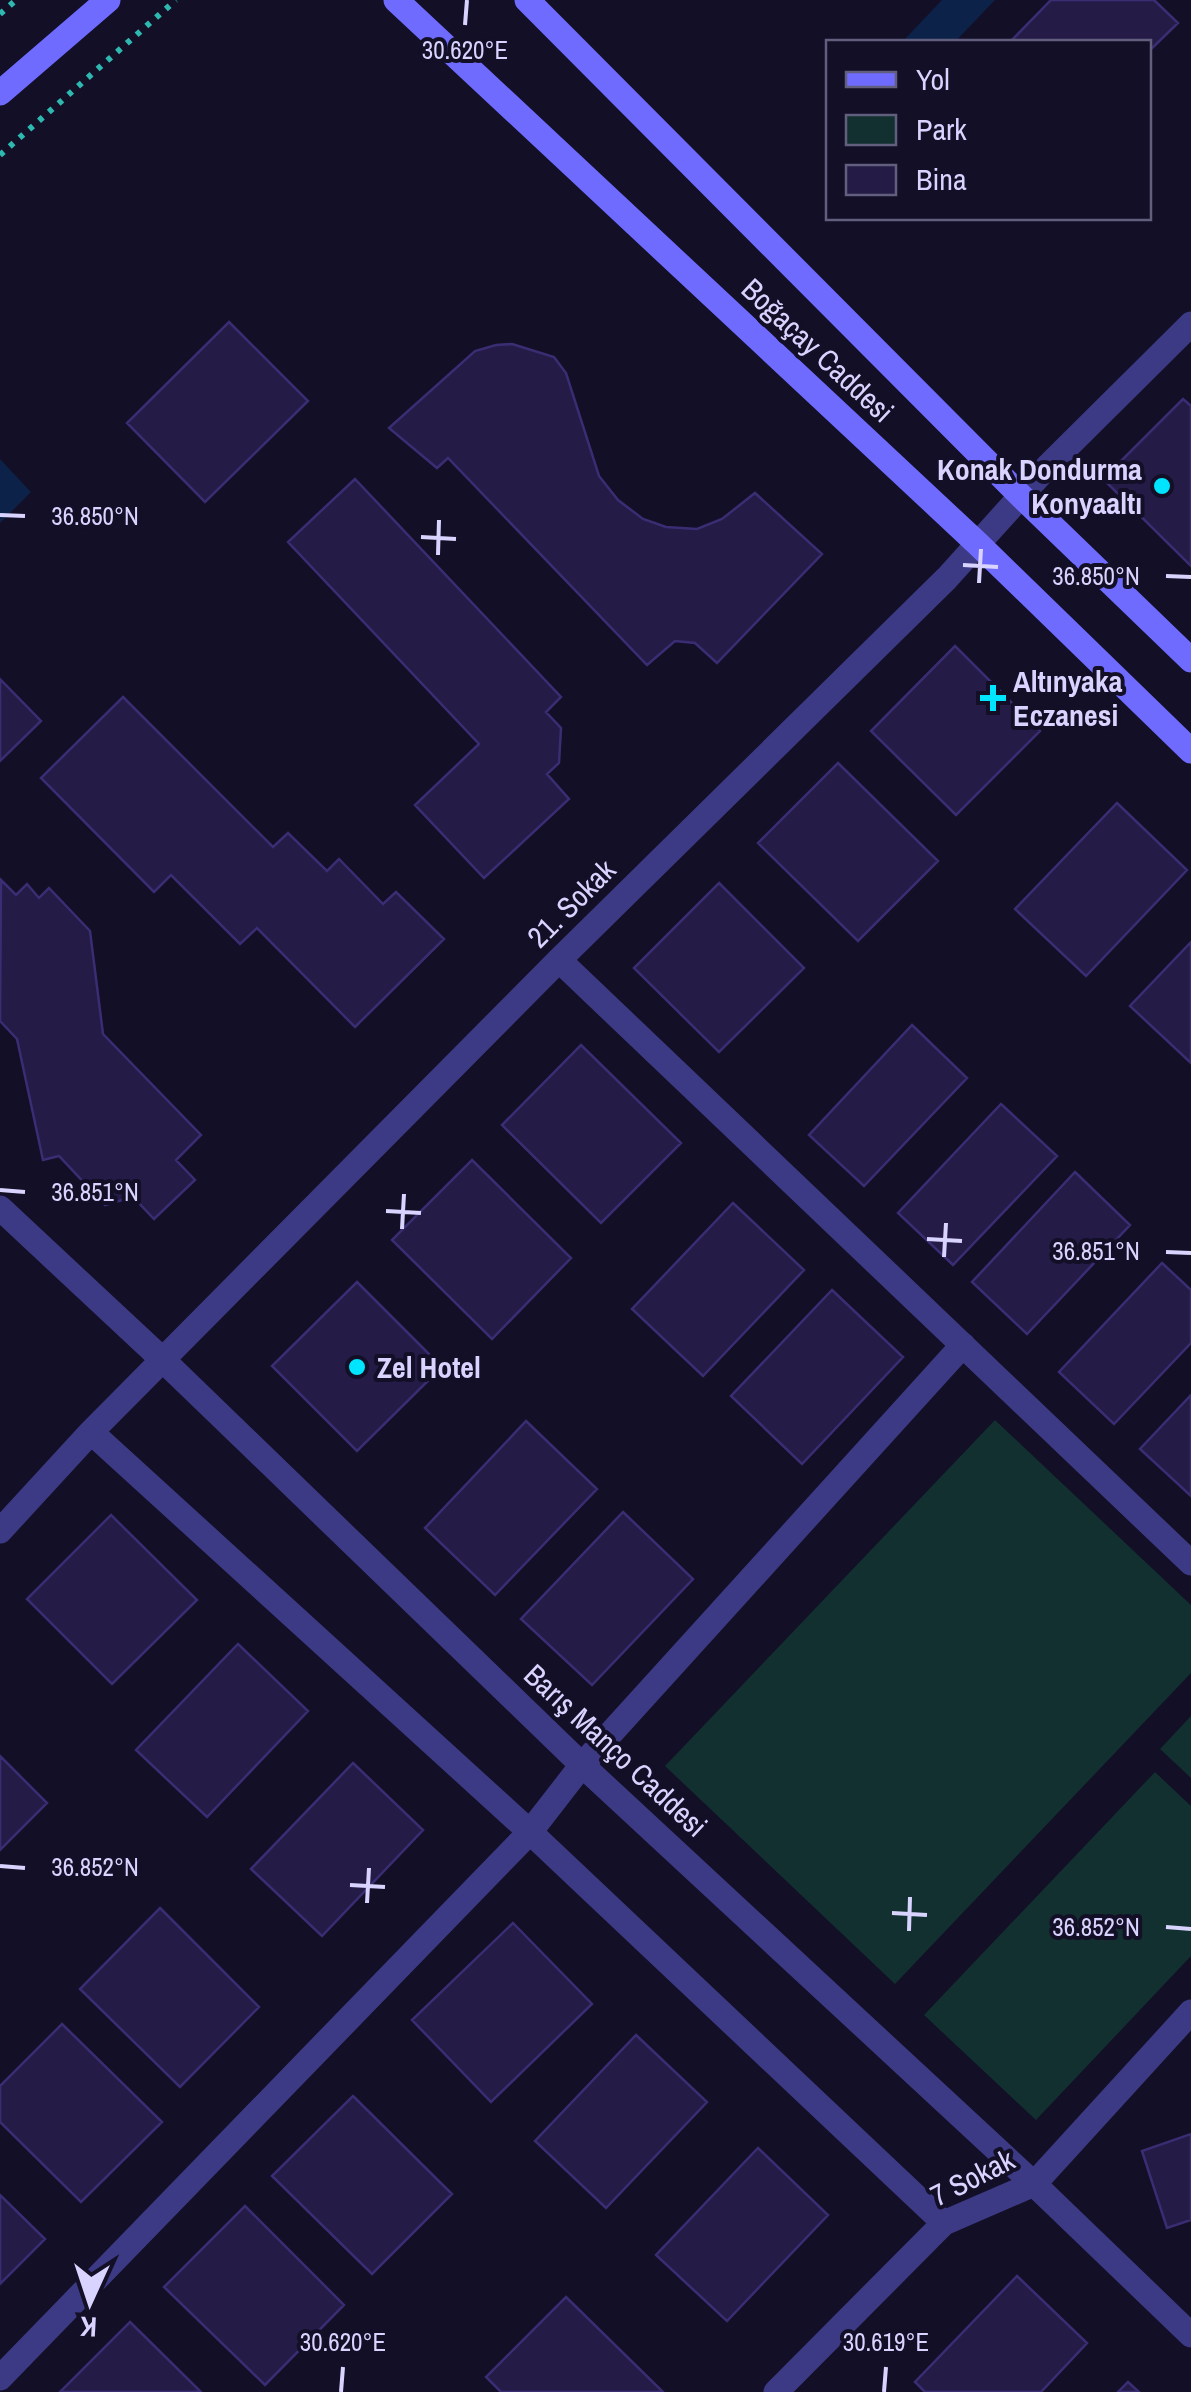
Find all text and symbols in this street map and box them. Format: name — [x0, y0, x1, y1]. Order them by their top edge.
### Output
text: 30.620°E — [422, 33, 508, 67]
legend — [826, 40, 1151, 220]
text: Yol — [916, 59, 950, 99]
text: Park — [916, 109, 967, 149]
text: Bina — [916, 159, 967, 199]
street label: Boğaçay Caddesi — [733, 269, 903, 431]
place label: Konak Dondurma Konyaaltı — [937, 449, 1142, 523]
marker: Konak Dondurma Konyaaltı — [1151, 475, 1173, 497]
text: 36.850°N — [51, 499, 139, 533]
text: 36.850°N — [1052, 559, 1140, 593]
place label: Altınyaka Eczanesi — [1013, 661, 1123, 735]
marker: Altınyaka Eczanesi — [982, 687, 1004, 709]
street label: 21. Sokak — [518, 850, 624, 956]
text: 36.851°N — [51, 1175, 139, 1209]
text: 36.851°N — [1052, 1234, 1140, 1268]
place label: Zel Hotel — [377, 1347, 481, 1387]
marker: Zel Hotel — [346, 1356, 368, 1378]
street label: Barış Manço Caddesi — [516, 1655, 716, 1845]
text: 36.852°N — [51, 1850, 139, 1884]
text: 36.852°N — [1052, 1910, 1140, 1944]
street label: 7 Sokak — [923, 2139, 1021, 2215]
north arrow — [40, 2252, 140, 2352]
text: K — [79, 2308, 98, 2346]
text: 30.620°E — [300, 2325, 386, 2359]
text: 30.619°E — [843, 2325, 929, 2359]

